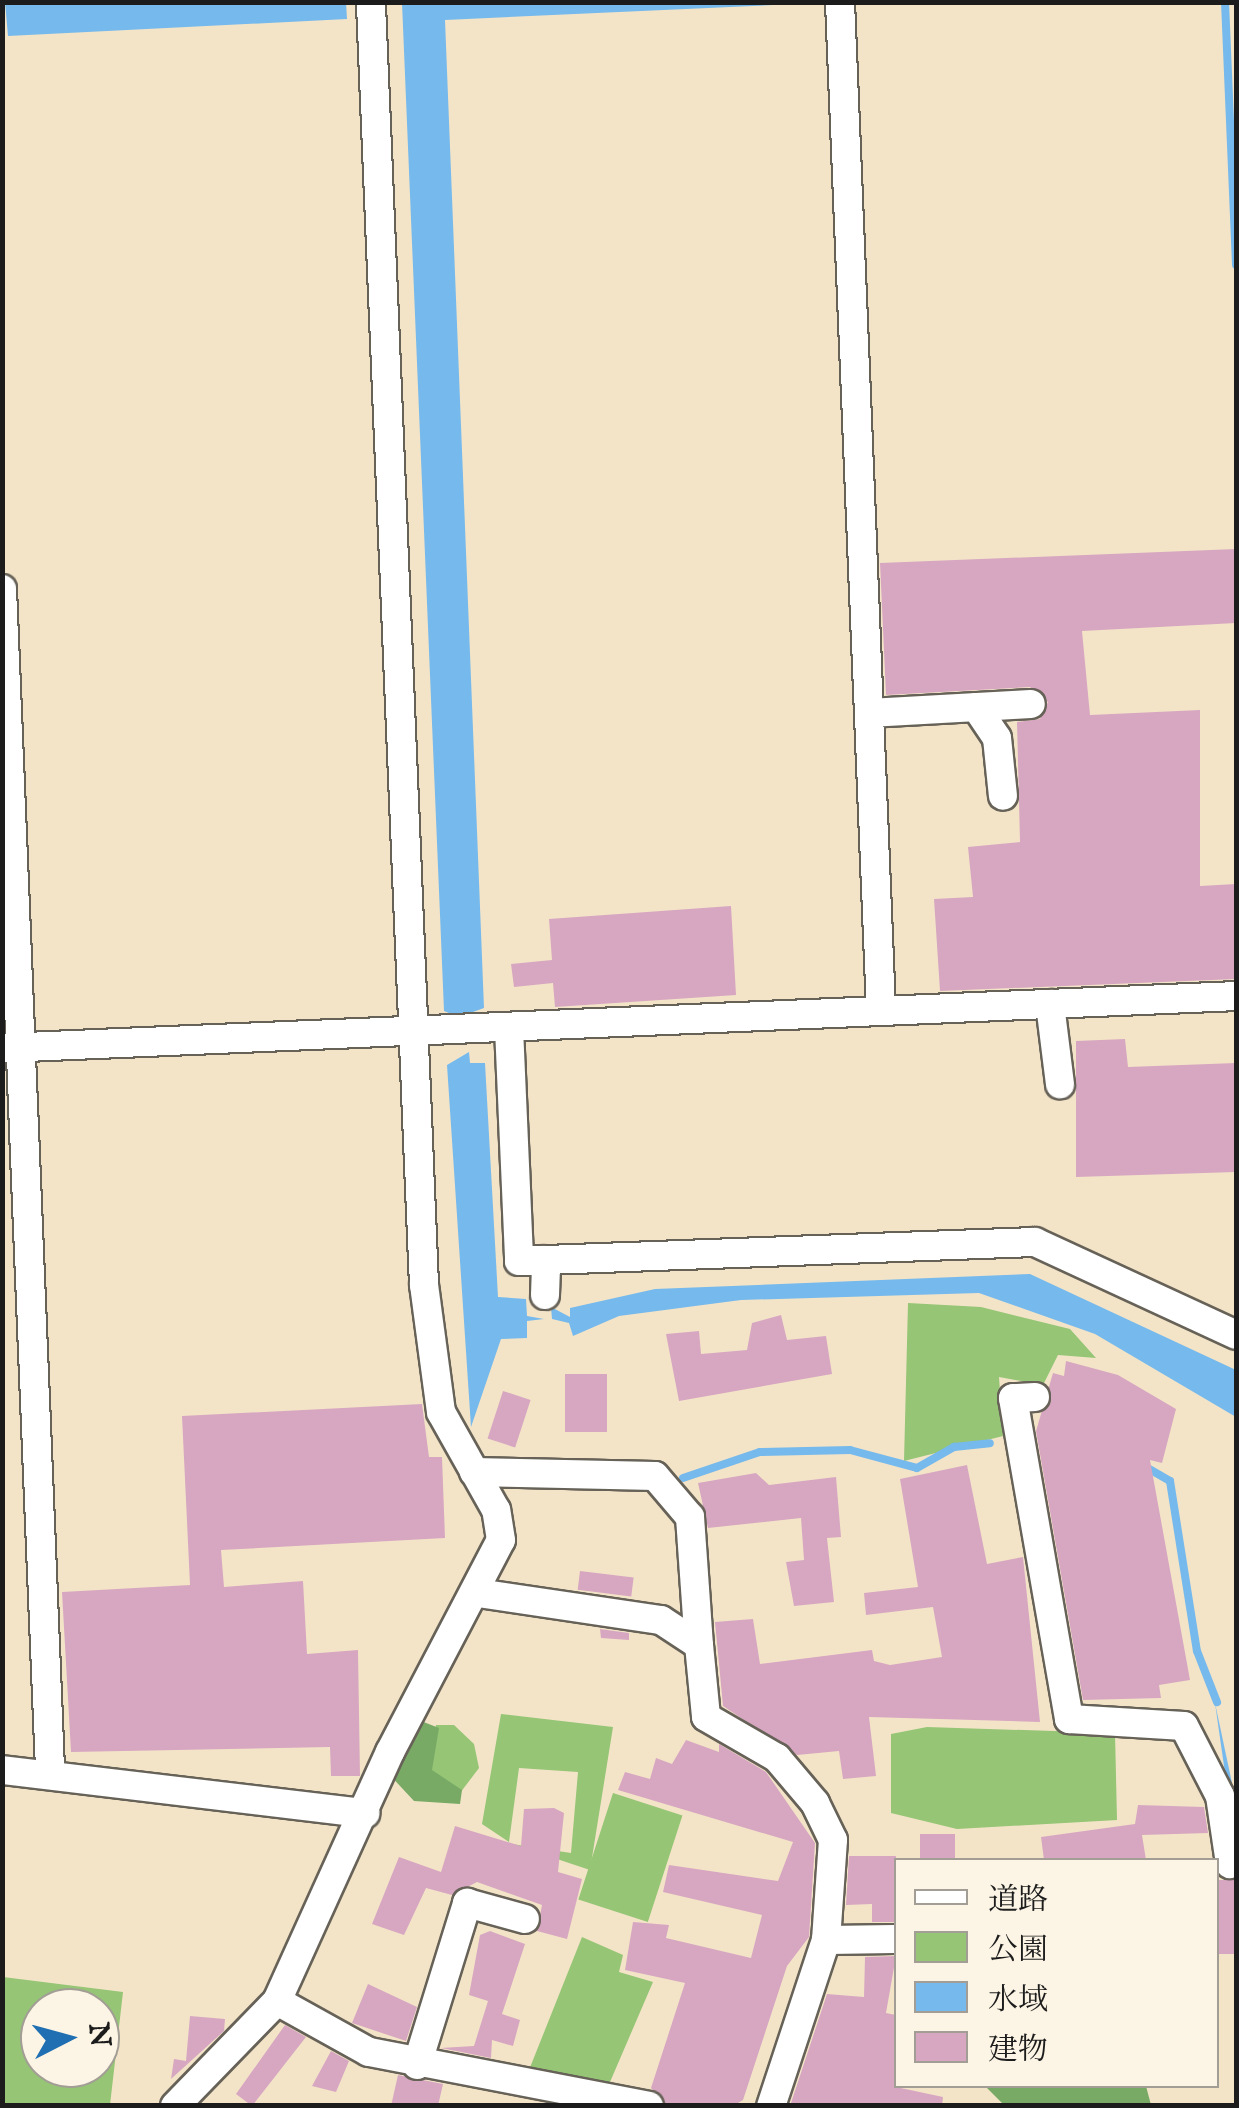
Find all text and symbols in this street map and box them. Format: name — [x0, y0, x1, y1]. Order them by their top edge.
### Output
legend — [894, 1858, 1219, 2088]
text: 道路 — [988, 1882, 1048, 1920]
text: 公園 — [988, 1932, 1048, 1970]
text: 水域 — [988, 1982, 1048, 2020]
north arrow — [20, 1988, 120, 2088]
text: N — [80, 2021, 117, 2049]
text: 建物 — [988, 2032, 1048, 2070]

